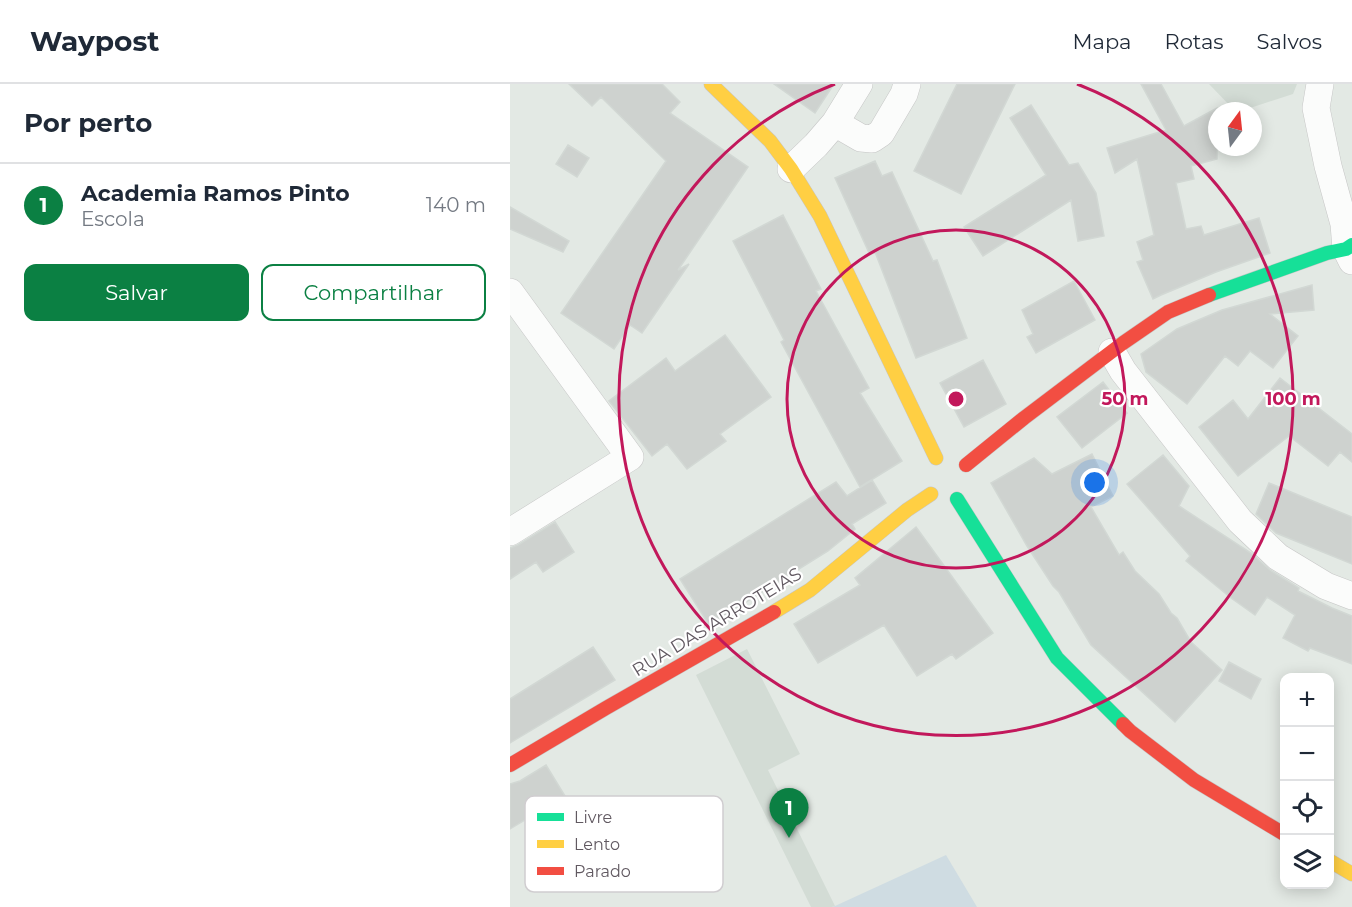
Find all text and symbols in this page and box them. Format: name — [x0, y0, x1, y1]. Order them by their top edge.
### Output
text: Waypost — [30, 24, 160, 58]
text: Mapa — [1072, 29, 1131, 54]
text: Rotas — [1164, 29, 1224, 54]
text: Salvos — [1257, 29, 1322, 54]
north arrow — [1208, 102, 1262, 156]
text: Por perto — [24, 107, 152, 139]
text: Academia Ramos Pinto — [81, 180, 350, 207]
text: 1 — [40, 193, 47, 217]
text: 140 m — [426, 193, 486, 217]
text: Escola — [81, 207, 145, 231]
button: Salvar — [24, 264, 249, 321]
button: Compartilhar — [261, 264, 486, 321]
text: 50 m — [1102, 388, 1148, 410]
text: 100 m — [1265, 388, 1321, 410]
centre of rings — [946, 389, 966, 409]
your location — [1080, 468, 1109, 497]
street label: RUA DAS ARROTEIAS — [628, 563, 806, 681]
map controls — [1280, 673, 1334, 889]
button: + — [1280, 673, 1334, 727]
button: − — [1280, 727, 1334, 781]
button: locate — [1280, 781, 1334, 835]
pin: 1 — [770, 788, 808, 838]
legend — [525, 796, 723, 892]
text: Livre — [574, 808, 612, 827]
text: Lento — [574, 835, 620, 854]
button: layers — [1280, 835, 1334, 889]
text: Parado — [574, 862, 631, 881]

